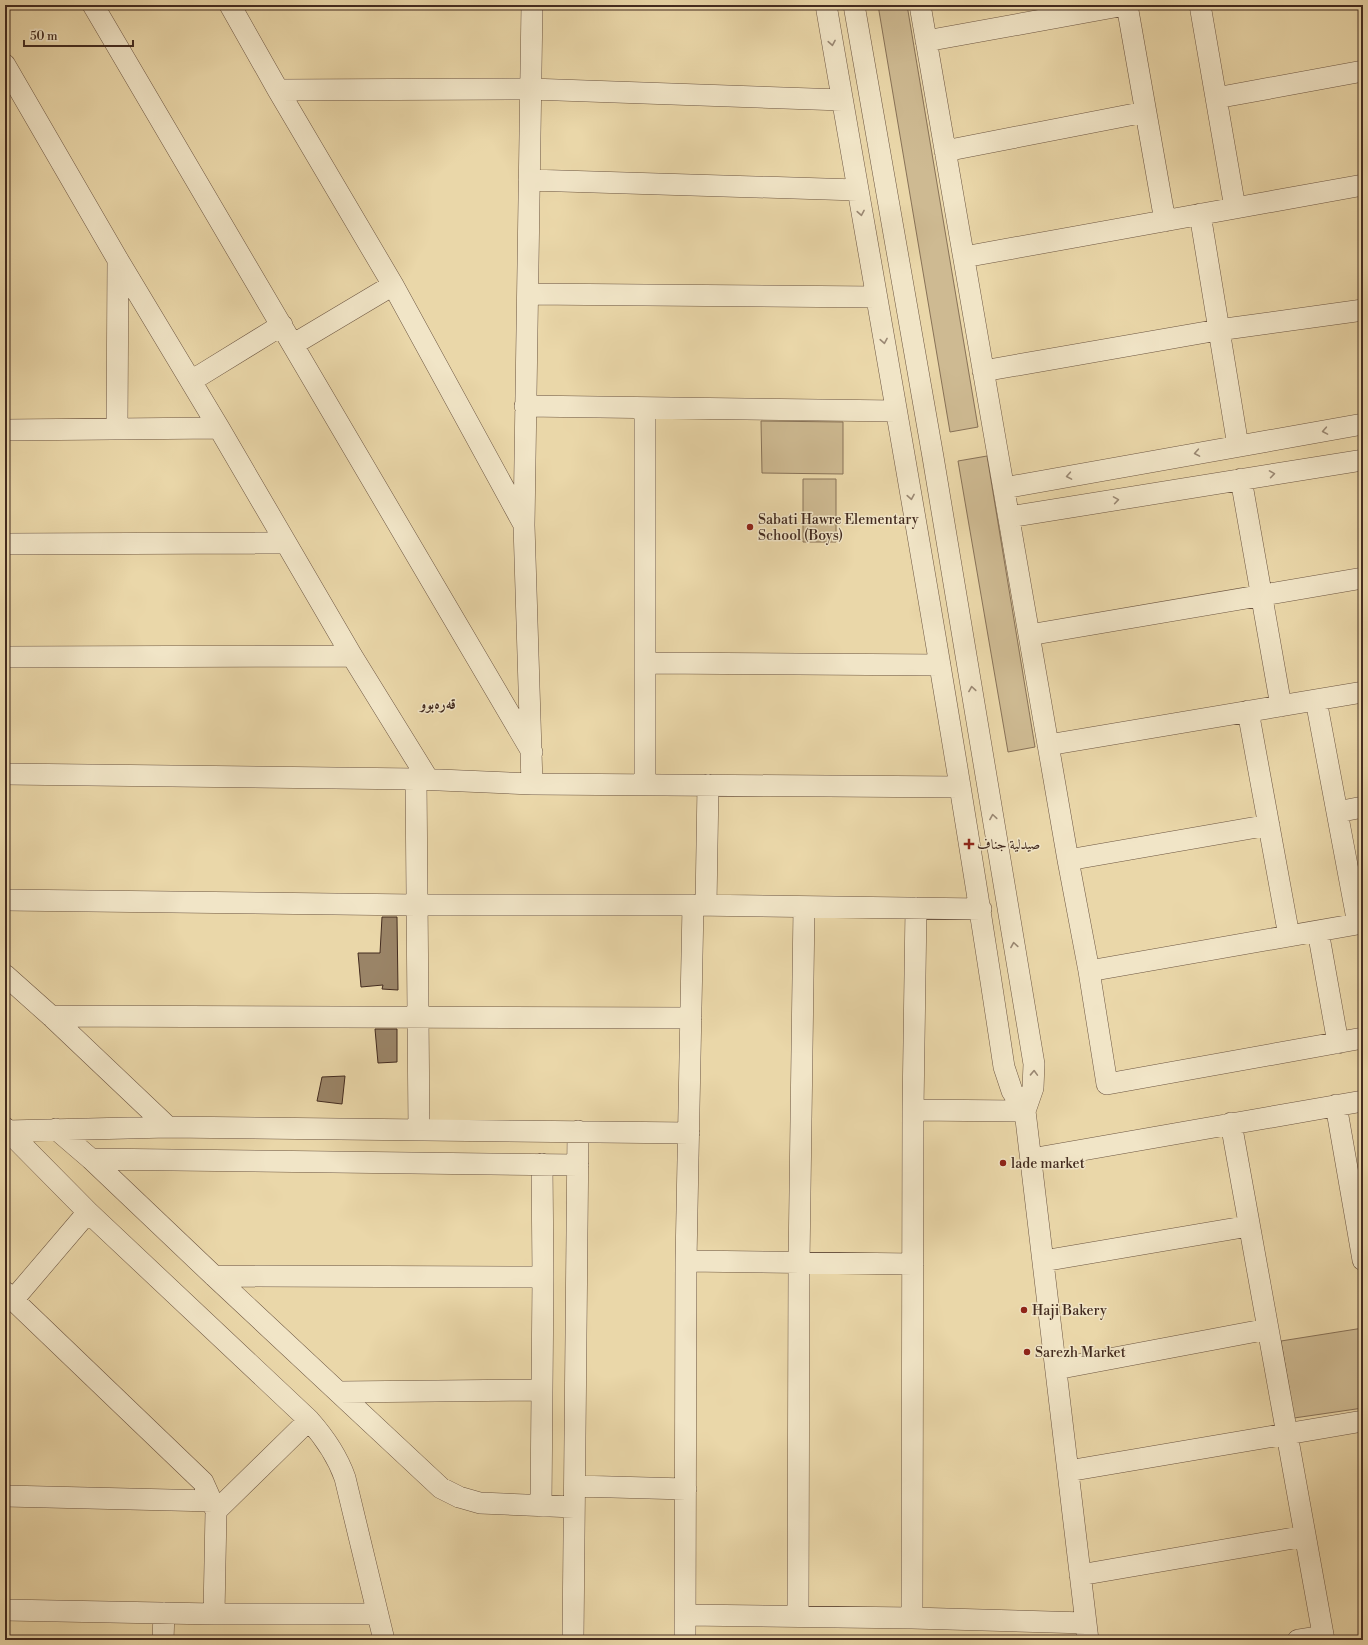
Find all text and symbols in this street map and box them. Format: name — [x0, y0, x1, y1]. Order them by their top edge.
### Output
scale bar — [24, 22, 133, 48]
text: 50 m — [30, 29, 58, 44]
one-way arrow — [827, 40, 836, 47]
one-way arrow — [857, 210, 865, 216]
one-way arrow — [879, 338, 887, 344]
one-way arrow — [1321, 426, 1328, 434]
one-way arrow — [1193, 449, 1200, 457]
one-way arrow — [1065, 471, 1072, 480]
one-way arrow — [1269, 471, 1275, 479]
one-way arrow — [906, 494, 914, 500]
one-way arrow — [1113, 496, 1119, 505]
place label: Sabati Hawre Elementary School (Boys) — [758, 511, 919, 545]
marker: Sabati Hawre Elementary School (Boys) — [745, 522, 755, 532]
one-way arrow — [968, 685, 977, 692]
district label: قەرەبوو — [418, 695, 456, 714]
one-way arrow — [989, 814, 998, 820]
place label: صيدلية جناف — [977, 836, 1040, 854]
marker: صيدلية جناف — [964, 839, 974, 849]
one-way arrow — [1011, 942, 1019, 948]
one-way arrow — [1030, 1070, 1038, 1076]
place label: lade market — [1011, 1155, 1085, 1173]
marker: lade market — [998, 1158, 1008, 1168]
place label: Haji Bakery — [1032, 1302, 1107, 1320]
marker: Haji Bakery — [1019, 1305, 1029, 1315]
place label: Sarezh Market — [1035, 1344, 1126, 1362]
marker: Sarezh Market — [1022, 1347, 1032, 1357]

